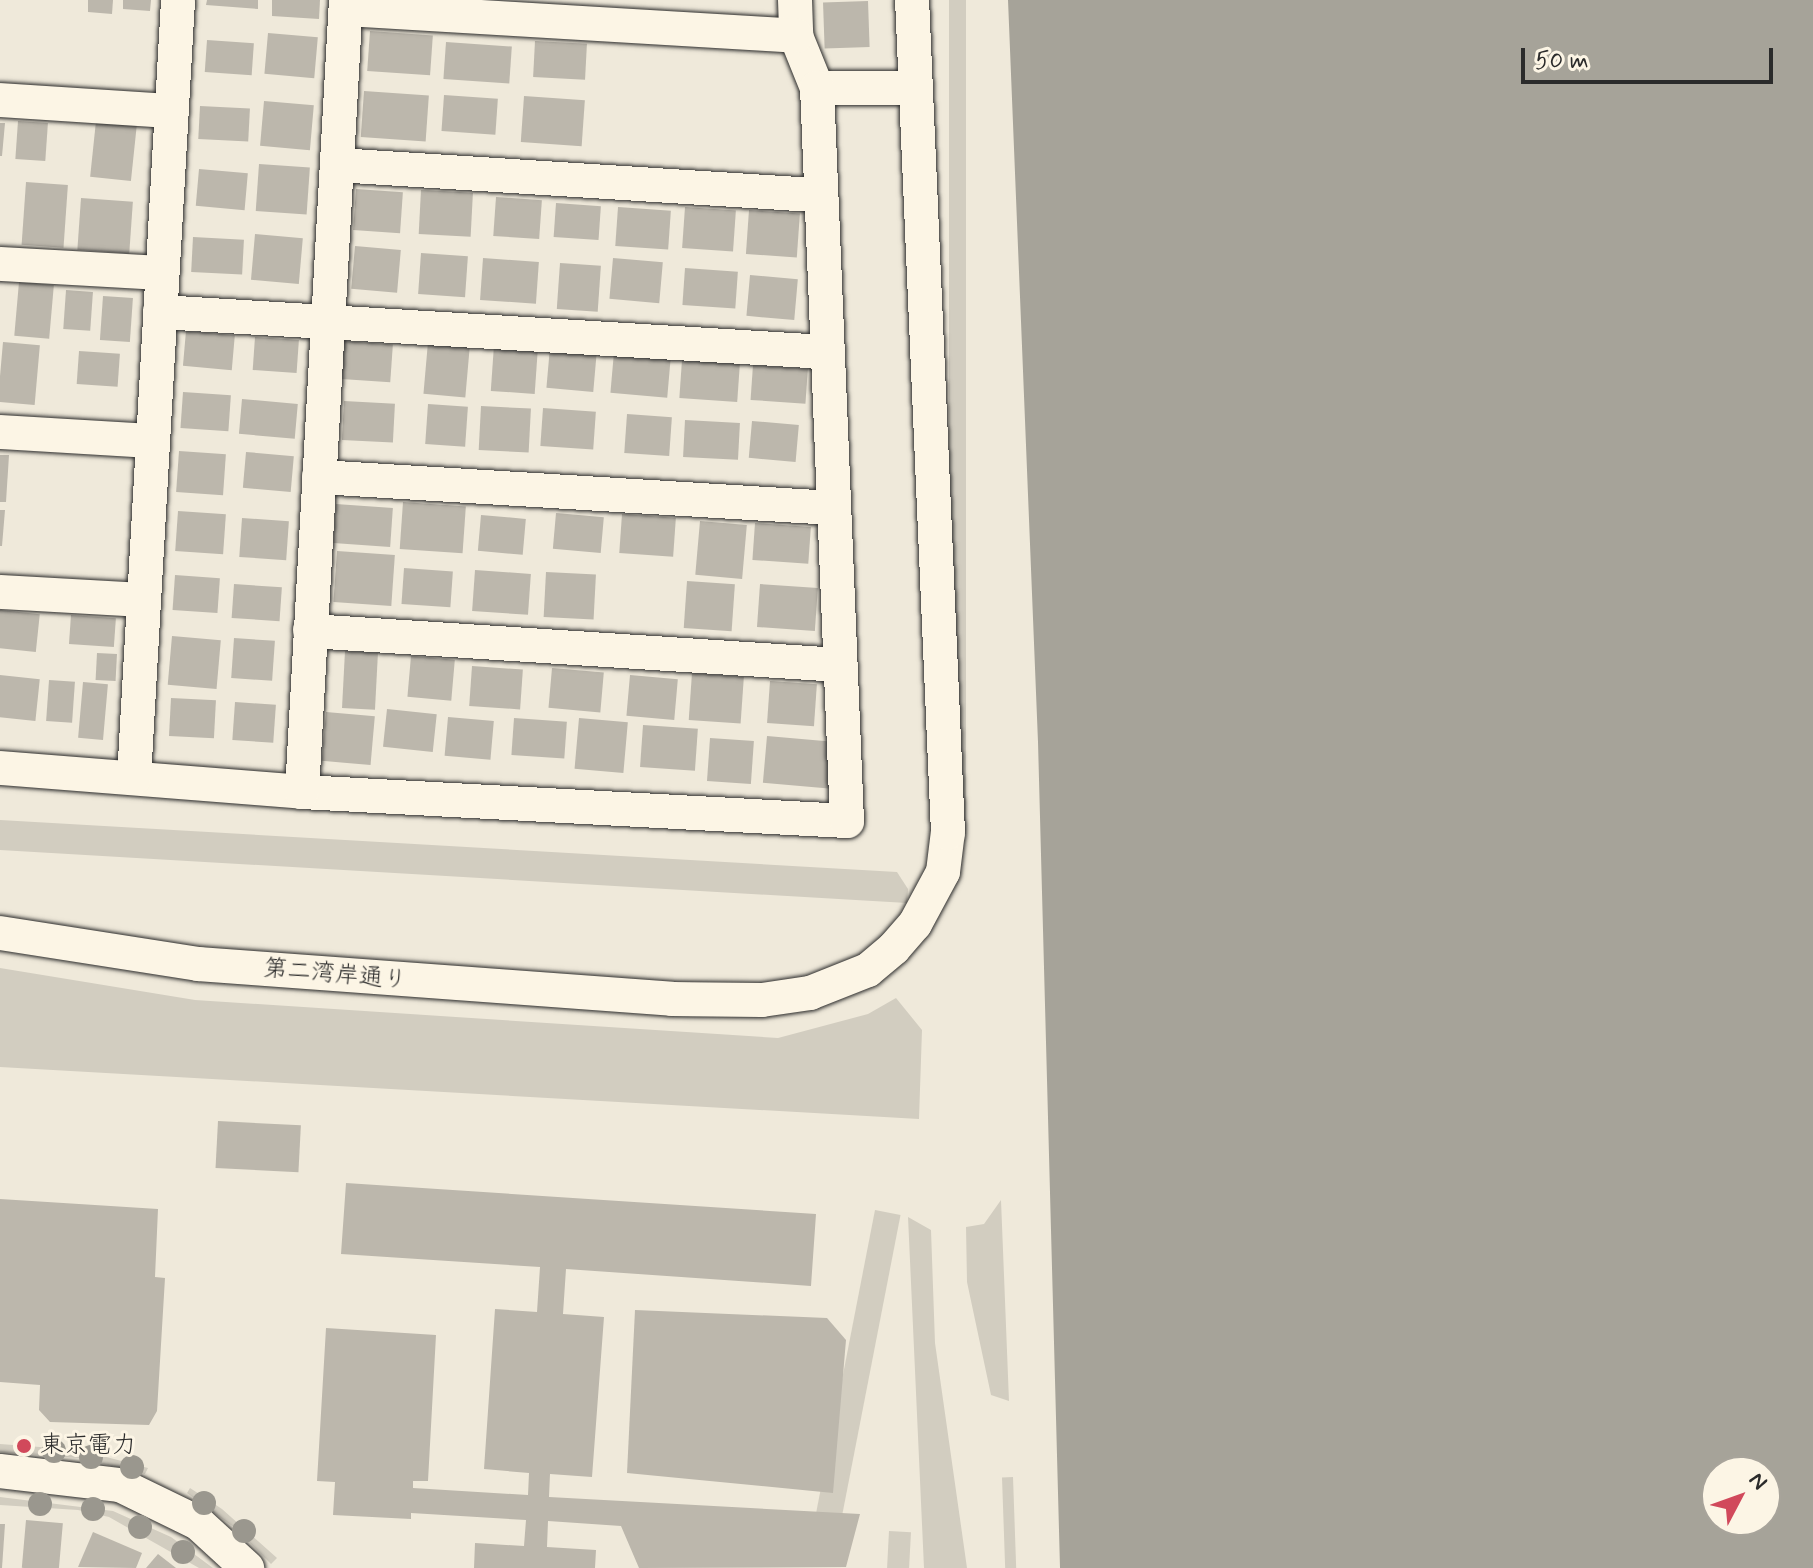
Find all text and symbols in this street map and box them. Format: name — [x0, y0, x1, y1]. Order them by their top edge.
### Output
scale bar — [1525, 32, 1777, 82]
text: 50 m — [1535, 46, 1589, 77]
street label: 第二湾岸通り — [262, 954, 408, 996]
place label: 東京電力 — [40, 1432, 136, 1460]
marker: 東京電力 — [15, 1437, 33, 1455]
north arrow — [1701, 1456, 1781, 1536]
text: N — [1742, 1467, 1773, 1496]

